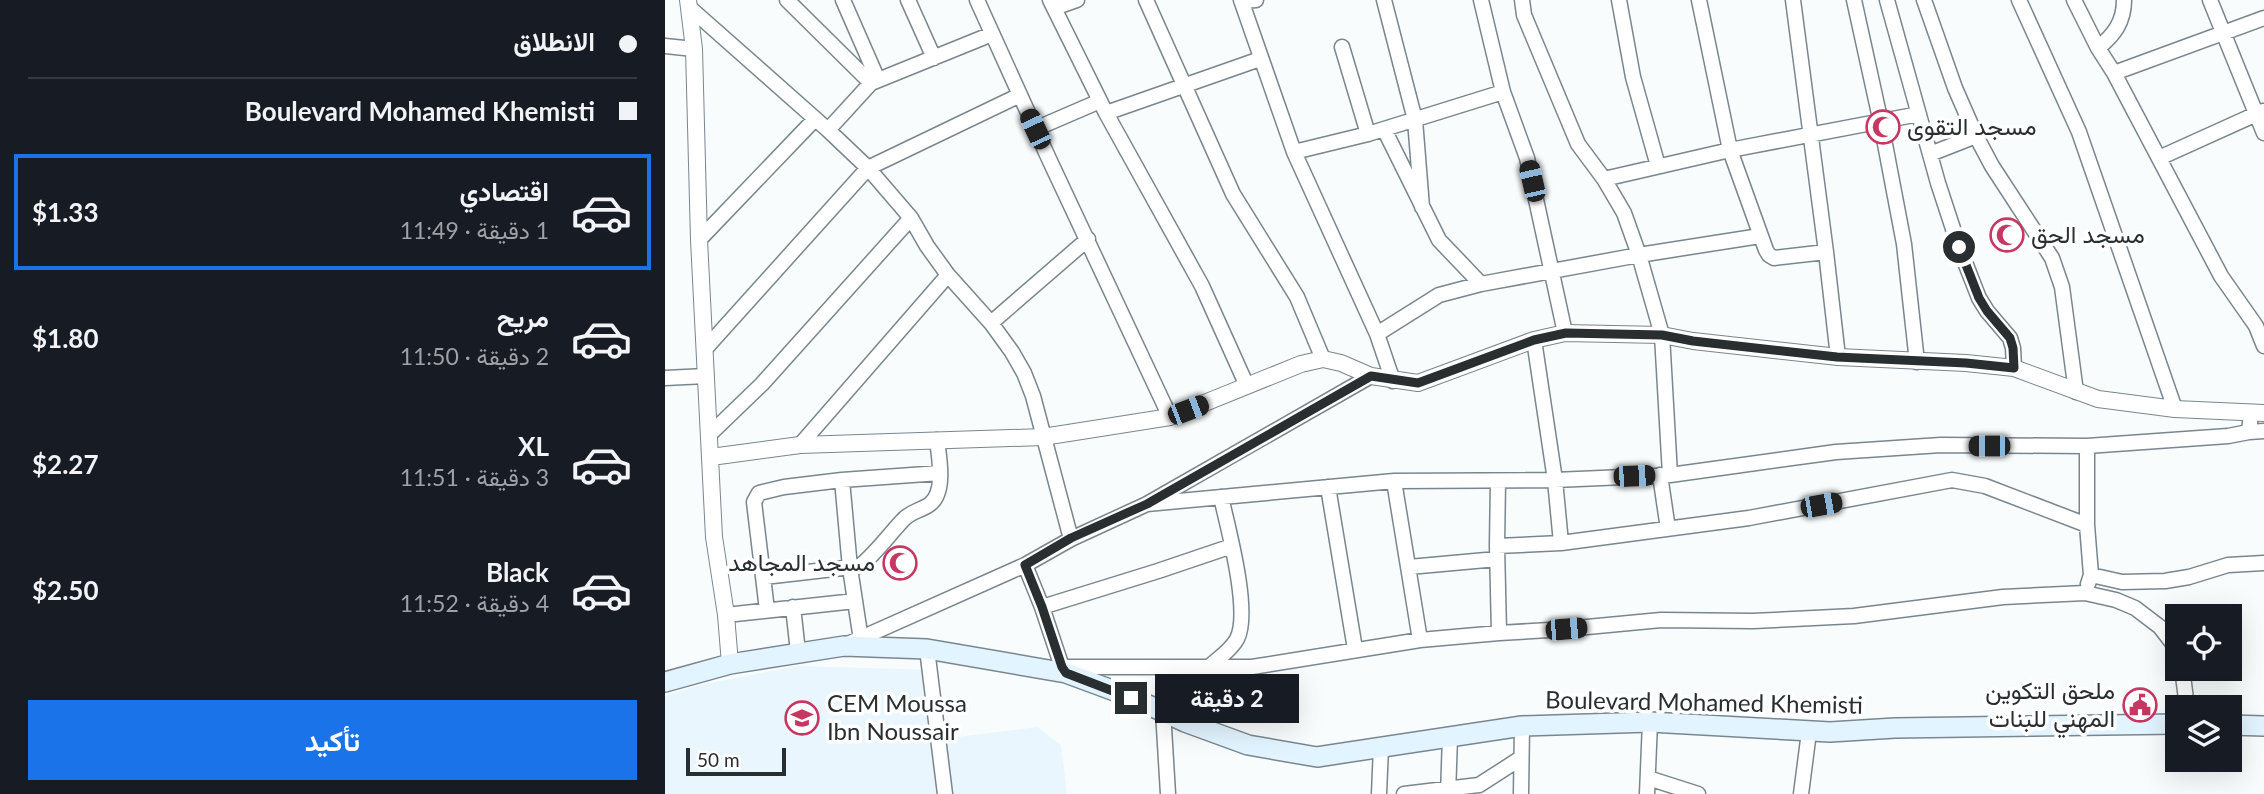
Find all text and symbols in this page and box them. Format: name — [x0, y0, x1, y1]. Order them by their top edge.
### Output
text: الانطلاق — [513, 25, 595, 57]
text: Boulevard Mohamed Khemisti — [245, 95, 595, 127]
car — [1017, 106, 1054, 152]
mosque icon: مسجد التقوى — [1864, 108, 1902, 146]
place label: مسجد التقوى — [1907, 111, 2037, 142]
car — [1518, 158, 1547, 204]
text: اقتصادي — [460, 175, 549, 207]
icon: car — [570, 181, 633, 244]
text: $1.33 — [32, 196, 99, 228]
text: 1 دقيقة · 11:49 — [400, 216, 549, 244]
mosque icon: مسجد الحق — [1988, 216, 2026, 254]
place label: مسجد الحق — [2031, 219, 2145, 249]
route start — [1943, 231, 1975, 263]
text: مريح — [497, 301, 549, 333]
icon: car — [570, 307, 633, 370]
text: $1.80 — [32, 322, 99, 354]
text: 2 دقيقة · 11:50 — [400, 342, 549, 370]
car — [1165, 393, 1212, 427]
text: XL — [518, 430, 549, 462]
icon: car — [570, 433, 633, 496]
car — [1969, 436, 2011, 457]
text: $2.27 — [32, 448, 99, 480]
text: 3 دقيقة · 11:51 — [400, 463, 549, 491]
car — [1613, 465, 1656, 487]
car — [1799, 491, 1844, 519]
mosque icon: مسجد المجاهد — [881, 544, 919, 582]
place label: مسجد المجاهد — [728, 547, 875, 577]
text: Black — [486, 556, 549, 588]
icon: car — [570, 559, 633, 622]
text: $2.50 — [32, 574, 99, 606]
text: 4 دقيقة · 11:52 — [400, 589, 549, 617]
map controls — [2165, 604, 2242, 772]
button: locate — [2165, 604, 2242, 681]
car — [1545, 617, 1588, 641]
callout: 2 دقيقة — [1155, 674, 1299, 722]
place label: ملحق التكوين المهني للبنات — [1985, 675, 2115, 738]
route end — [1115, 682, 1147, 714]
text: 2 دقيقة — [1190, 684, 1264, 712]
street label: Boulevard Mohamed Khemisti — [1545, 684, 1863, 719]
public building icon: ملحق التكوين المهني للبنات — [2121, 686, 2159, 724]
place label: CEM Moussa Ibn Noussair — [827, 688, 967, 745]
button: layers — [2165, 695, 2242, 772]
school or university icon: CEM Moussa Ibn Noussair — [783, 699, 821, 737]
button: تأكيد — [28, 700, 637, 780]
scale bar — [686, 745, 786, 777]
text: 50 m — [697, 748, 740, 771]

